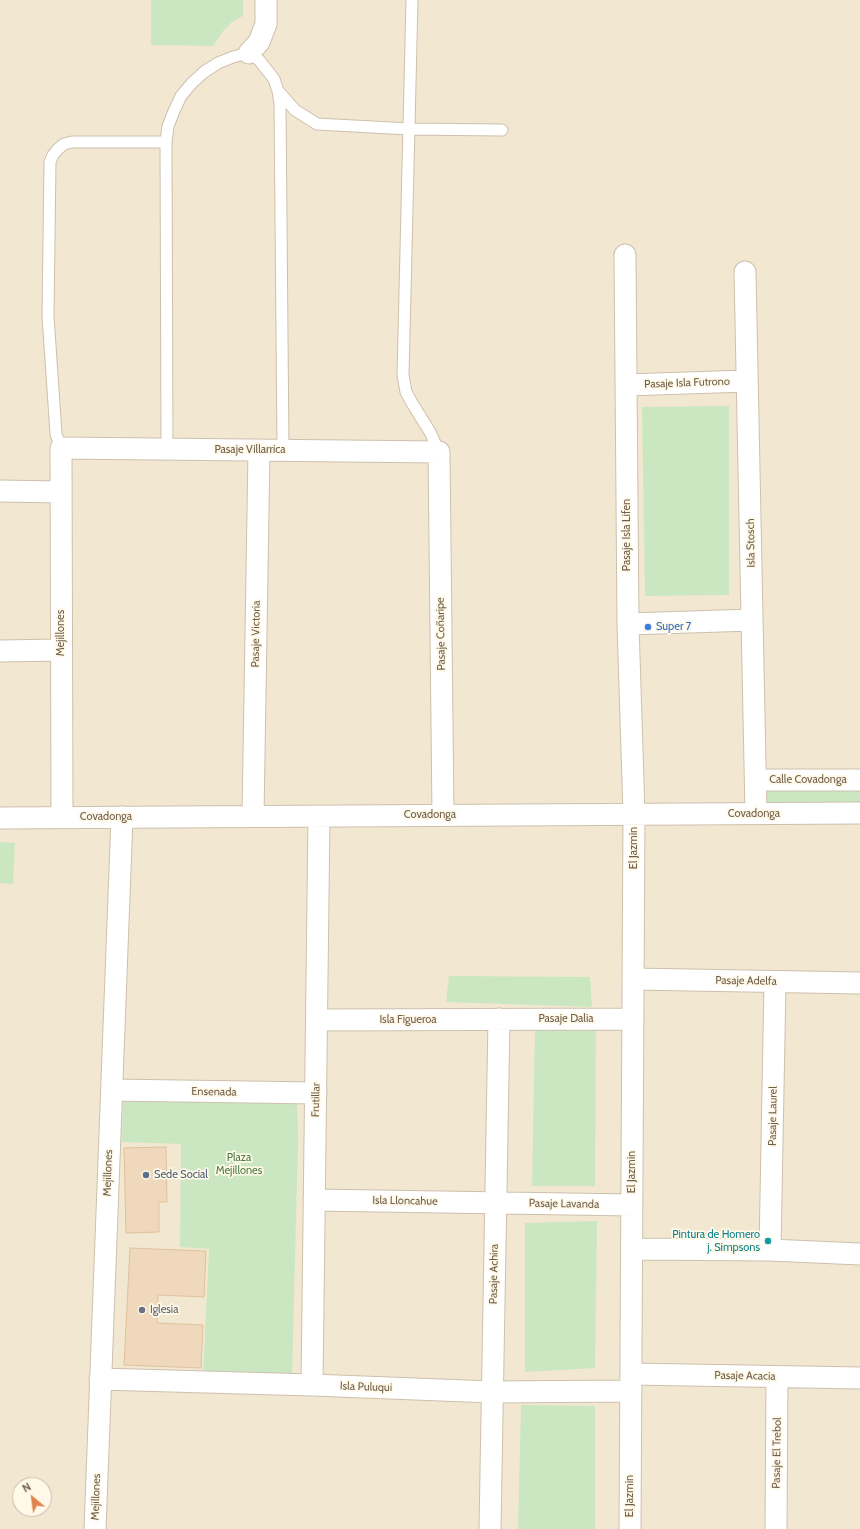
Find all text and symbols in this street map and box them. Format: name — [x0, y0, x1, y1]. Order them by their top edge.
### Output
street label: Pasaje Isla Futrono — [644, 375, 730, 391]
street label: Pasaje Villarrica — [214, 443, 286, 457]
street label: Pasaje Isla Lifen — [620, 499, 634, 571]
street label: Isla Stosch — [744, 518, 758, 568]
street label: Pasaje Coñaripe — [434, 597, 448, 671]
street label: Pasaje Victoria — [249, 600, 263, 668]
street label: Mejillones — [54, 610, 68, 656]
place label: Super 7 — [656, 620, 691, 634]
marker: Super 7 — [643, 622, 653, 632]
street label: Calle Covadonga — [769, 773, 847, 787]
street label: Covadonga — [728, 807, 780, 821]
street label: Covadonga — [404, 808, 456, 822]
street label: Covadonga — [80, 810, 132, 824]
street label: El Jazmin — [627, 827, 641, 869]
street label: Pasaje Adelfa — [715, 974, 777, 988]
street label: Pasaje Dalia — [538, 1012, 594, 1026]
street label: Isla Figueroa — [379, 1013, 437, 1027]
street label: Frutillar — [309, 1083, 323, 1117]
street label: Ensenada — [191, 1085, 237, 1099]
street label: Pasaje Laurel — [766, 1086, 780, 1146]
street label: Mejillones — [101, 1149, 115, 1197]
park label: Plaza Mejillones — [216, 1151, 262, 1177]
street label: El Jazmin — [625, 1151, 639, 1193]
place label: Sede Social — [154, 1168, 208, 1182]
marker: Sede Social — [141, 1170, 151, 1180]
street label: Isla Lloncahue — [372, 1194, 438, 1208]
street label: Pasaje Lavanda — [529, 1197, 599, 1211]
place label: Pintura de Homero j. Simpsons — [672, 1228, 760, 1254]
marker: Pintura de Homero j. Simpsons — [763, 1236, 773, 1246]
street label: Pasaje Achira — [487, 1244, 501, 1304]
place label: Iglesia — [150, 1303, 178, 1317]
marker: Iglesia — [137, 1305, 147, 1315]
street label: Pasaje Acacia — [714, 1369, 776, 1383]
street label: Isla Puluqui — [340, 1379, 392, 1395]
street label: Pasaje El Trebol — [770, 1417, 784, 1489]
street label: Mejillones — [89, 1473, 103, 1521]
street label: El Jazmin — [623, 1475, 637, 1517]
north arrow — [12, 1477, 52, 1517]
text: N — [20, 1479, 33, 1495]

